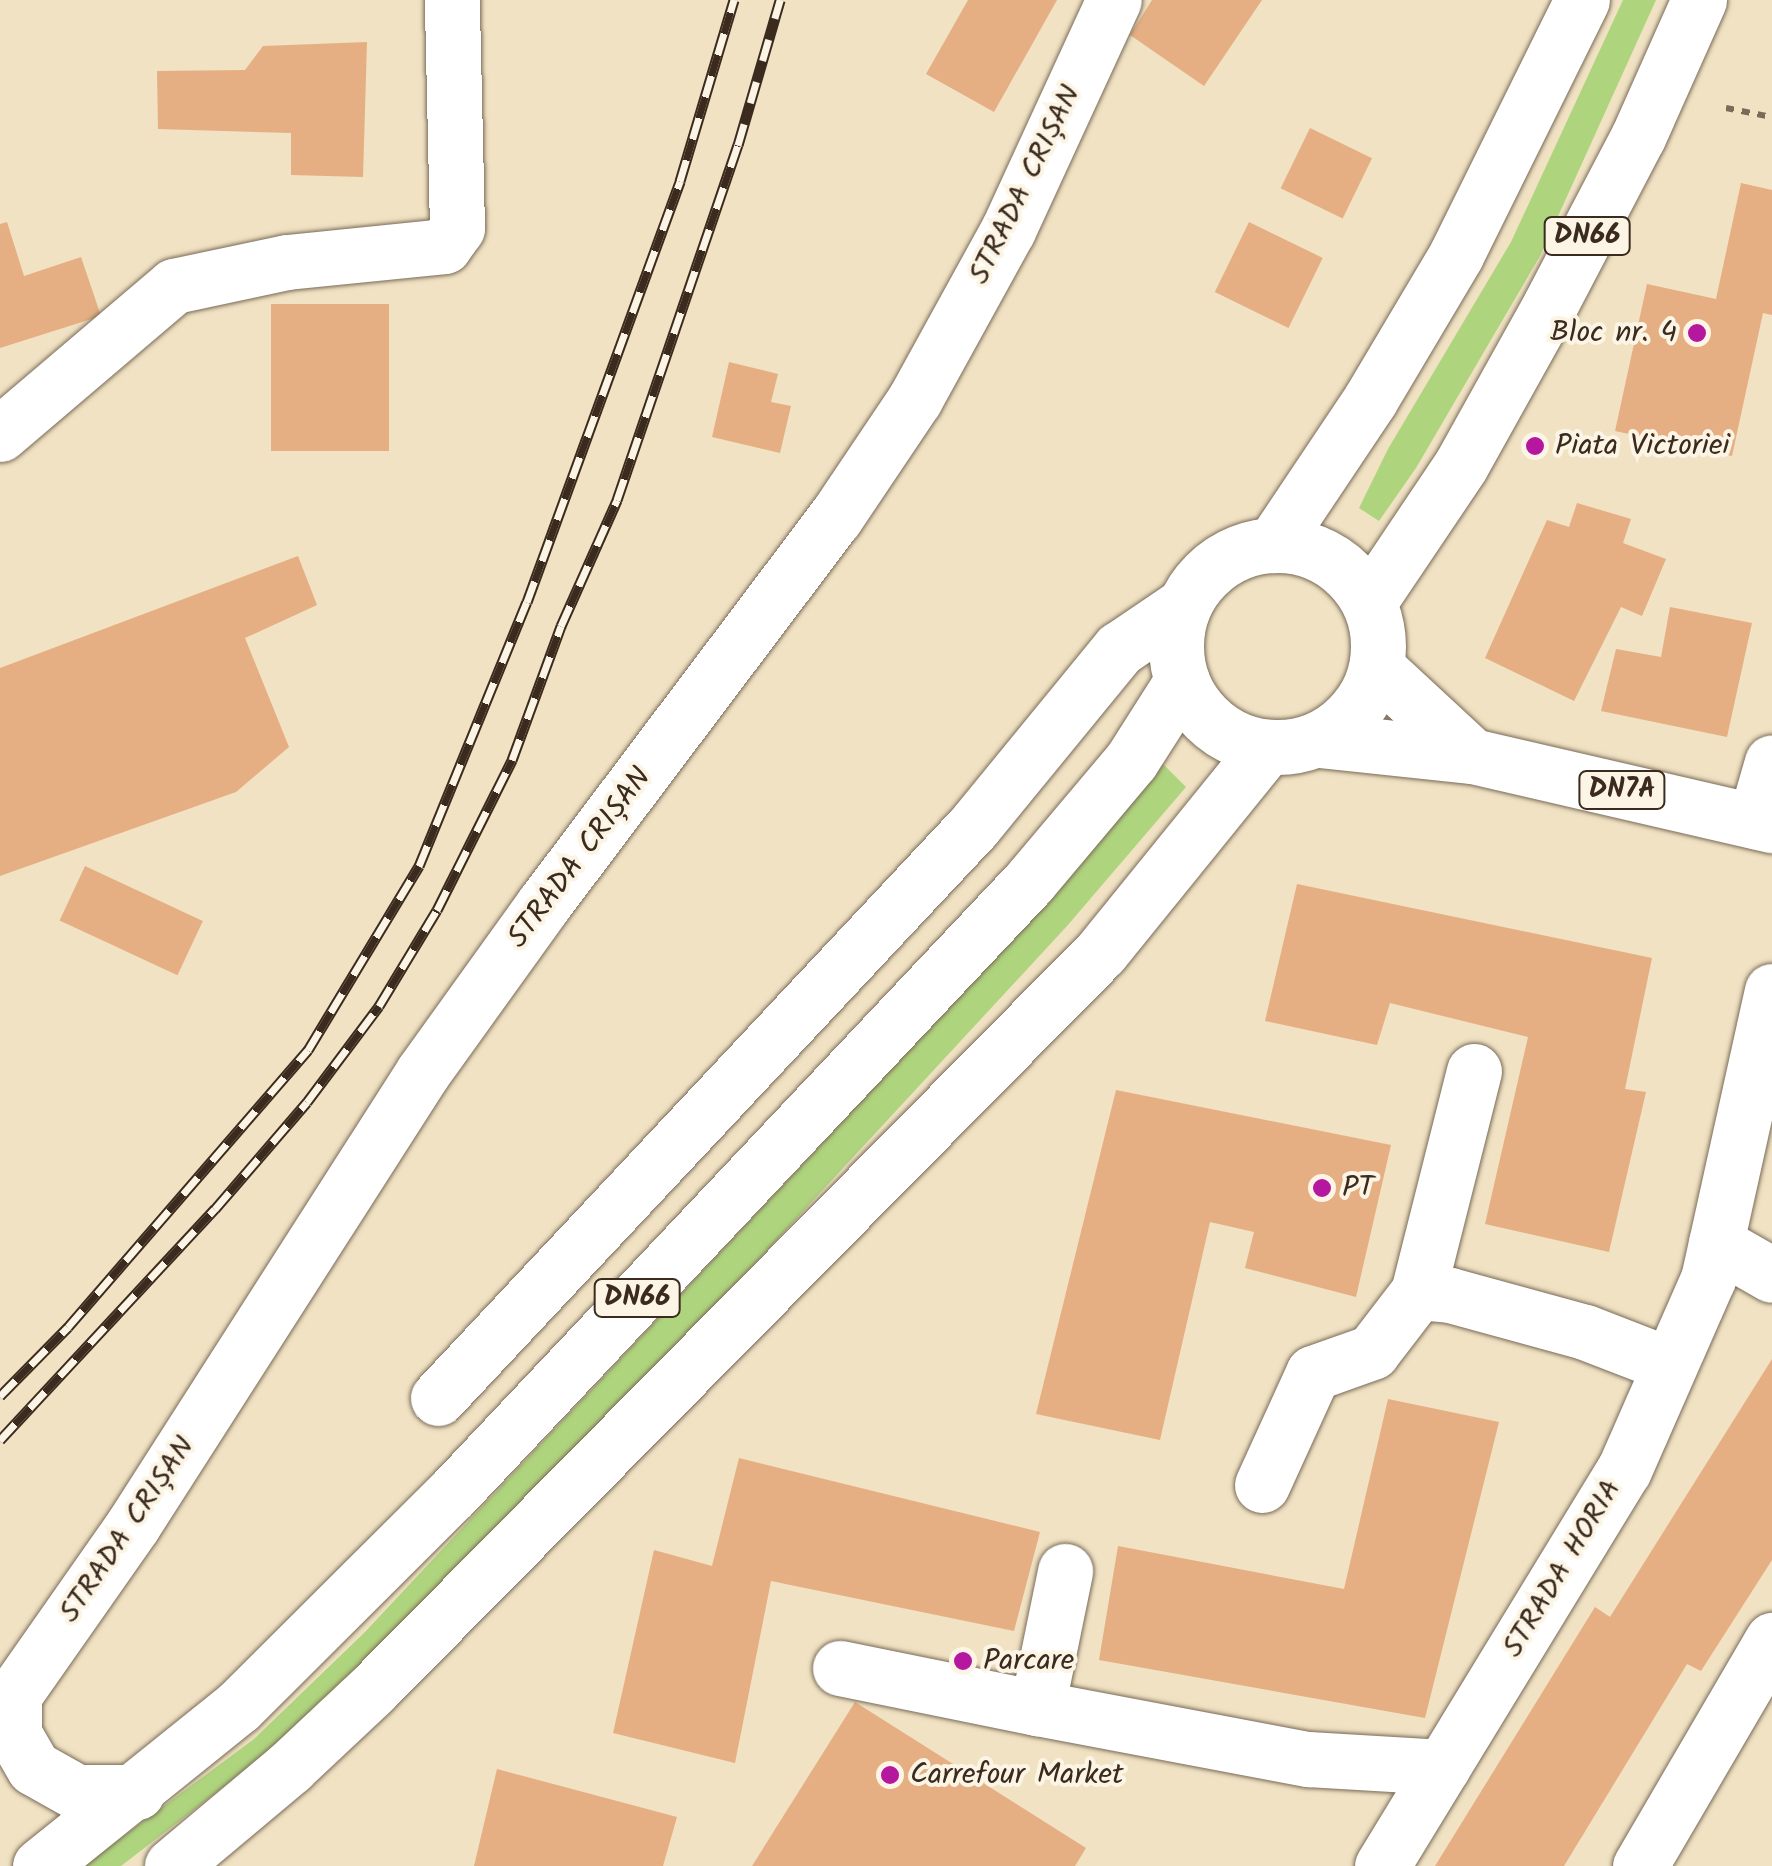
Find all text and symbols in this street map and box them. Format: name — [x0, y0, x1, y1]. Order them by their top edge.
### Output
street label: STRADA CRIȘAN — [962, 80, 1090, 290]
road number: DN66 — [1542, 213, 1632, 259]
place label: Bloc nr. 4 — [1550, 315, 1677, 351]
marker: Bloc nr. 4 — [1686, 322, 1708, 344]
place label: Piata Victoriei — [1555, 428, 1730, 464]
marker: Piata Victoriei — [1524, 435, 1546, 457]
street label: STRADA CRIȘAN — [500, 761, 660, 955]
road number: DN7A — [1577, 767, 1667, 813]
place label: PT — [1342, 1170, 1374, 1206]
marker: PT — [1311, 1177, 1333, 1199]
road number: DN66 — [592, 1275, 682, 1321]
street label: STRADA CRIȘAN — [52, 1430, 204, 1630]
street label: STRADA HORIA — [1496, 1474, 1630, 1664]
place label: Parcare — [983, 1643, 1074, 1679]
marker: Parcare — [952, 1650, 974, 1672]
place label: Carrefour Market — [910, 1757, 1124, 1793]
marker: Carrefour Market — [879, 1764, 901, 1786]

